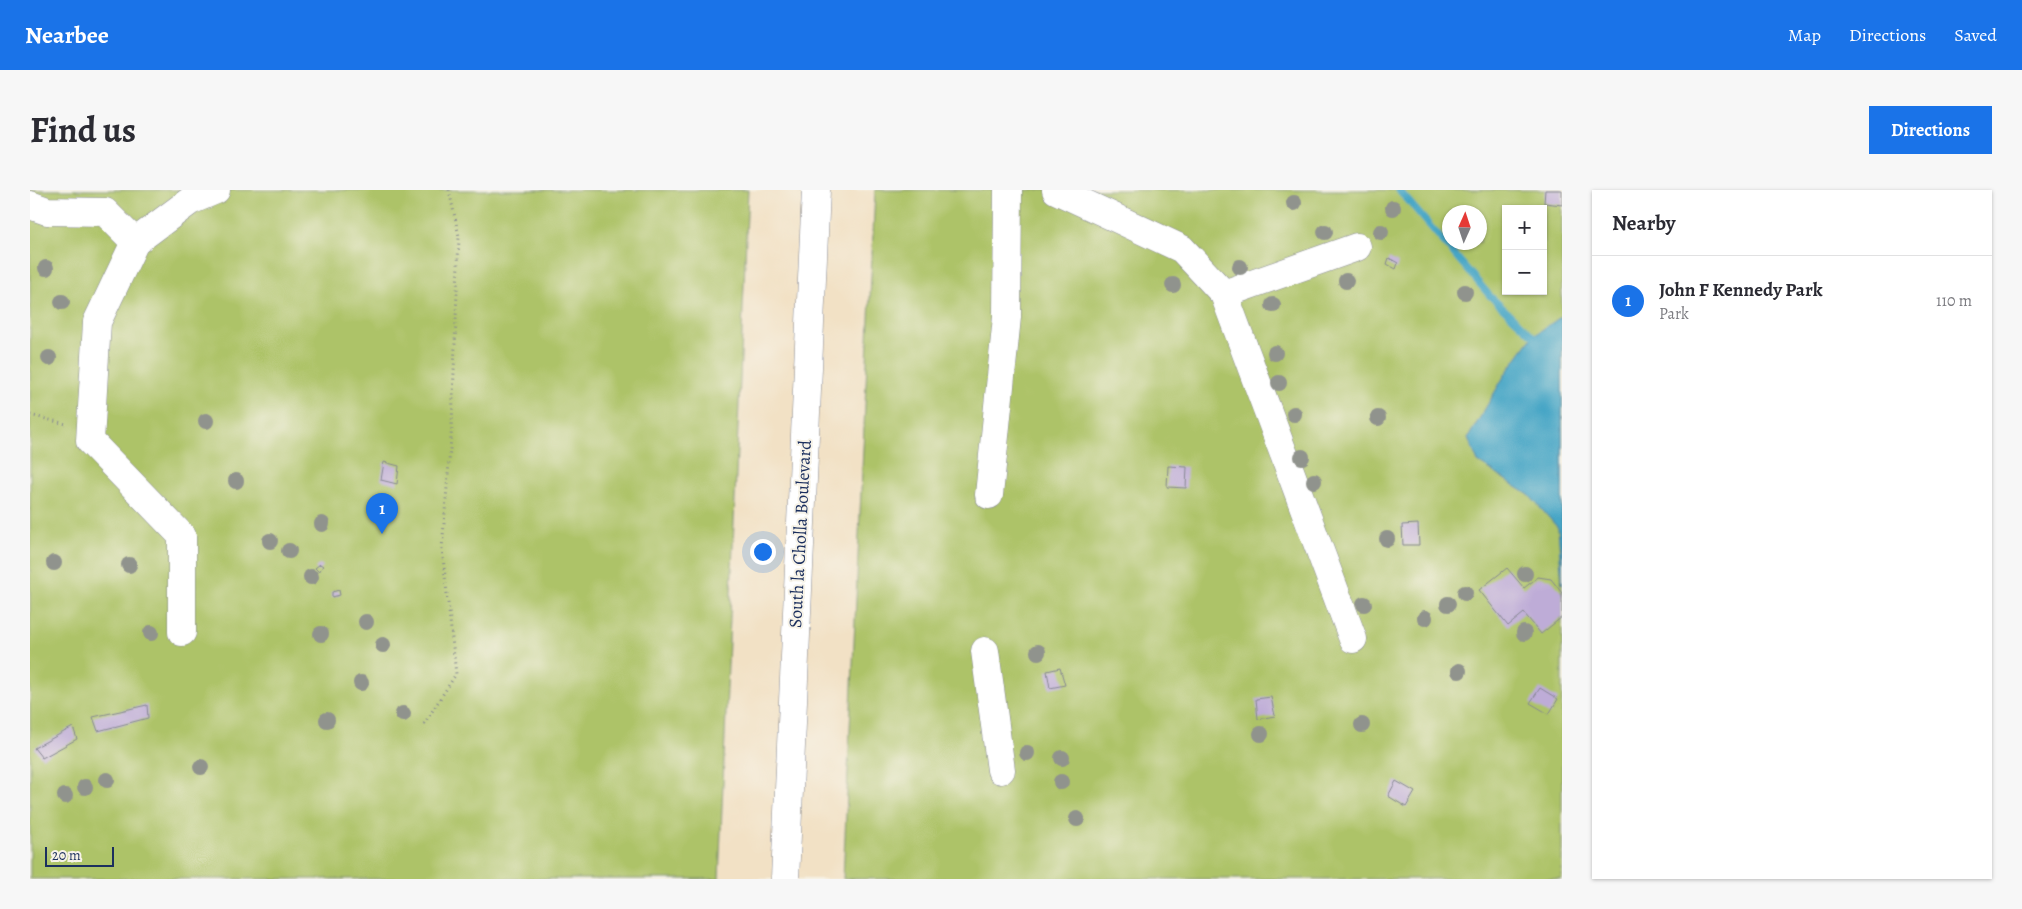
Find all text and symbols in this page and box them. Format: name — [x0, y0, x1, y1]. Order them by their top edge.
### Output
text: Nearbee — [25, 19, 109, 51]
text: Map — [1788, 23, 1821, 47]
text: Directions — [1849, 23, 1926, 47]
text: Saved — [1954, 23, 1997, 47]
text: Find us — [30, 106, 136, 154]
button: Directions — [1869, 106, 1992, 154]
north arrow — [1442, 205, 1487, 250]
map controls — [1502, 205, 1547, 295]
button: + — [1502, 205, 1547, 250]
text: Nearby — [1612, 209, 1675, 237]
button: − — [1502, 250, 1547, 295]
text: John F Kennedy Park — [1659, 277, 1823, 303]
text: 1 — [1625, 290, 1631, 312]
text: 110 m — [1936, 290, 1972, 312]
text: Park — [1659, 303, 1689, 325]
street label: South la Cholla Boulevard — [783, 439, 817, 629]
pin: 1 — [366, 493, 398, 534]
your location — [750, 539, 776, 565]
scale bar — [45, 844, 114, 867]
text: 20 m — [52, 846, 81, 865]

